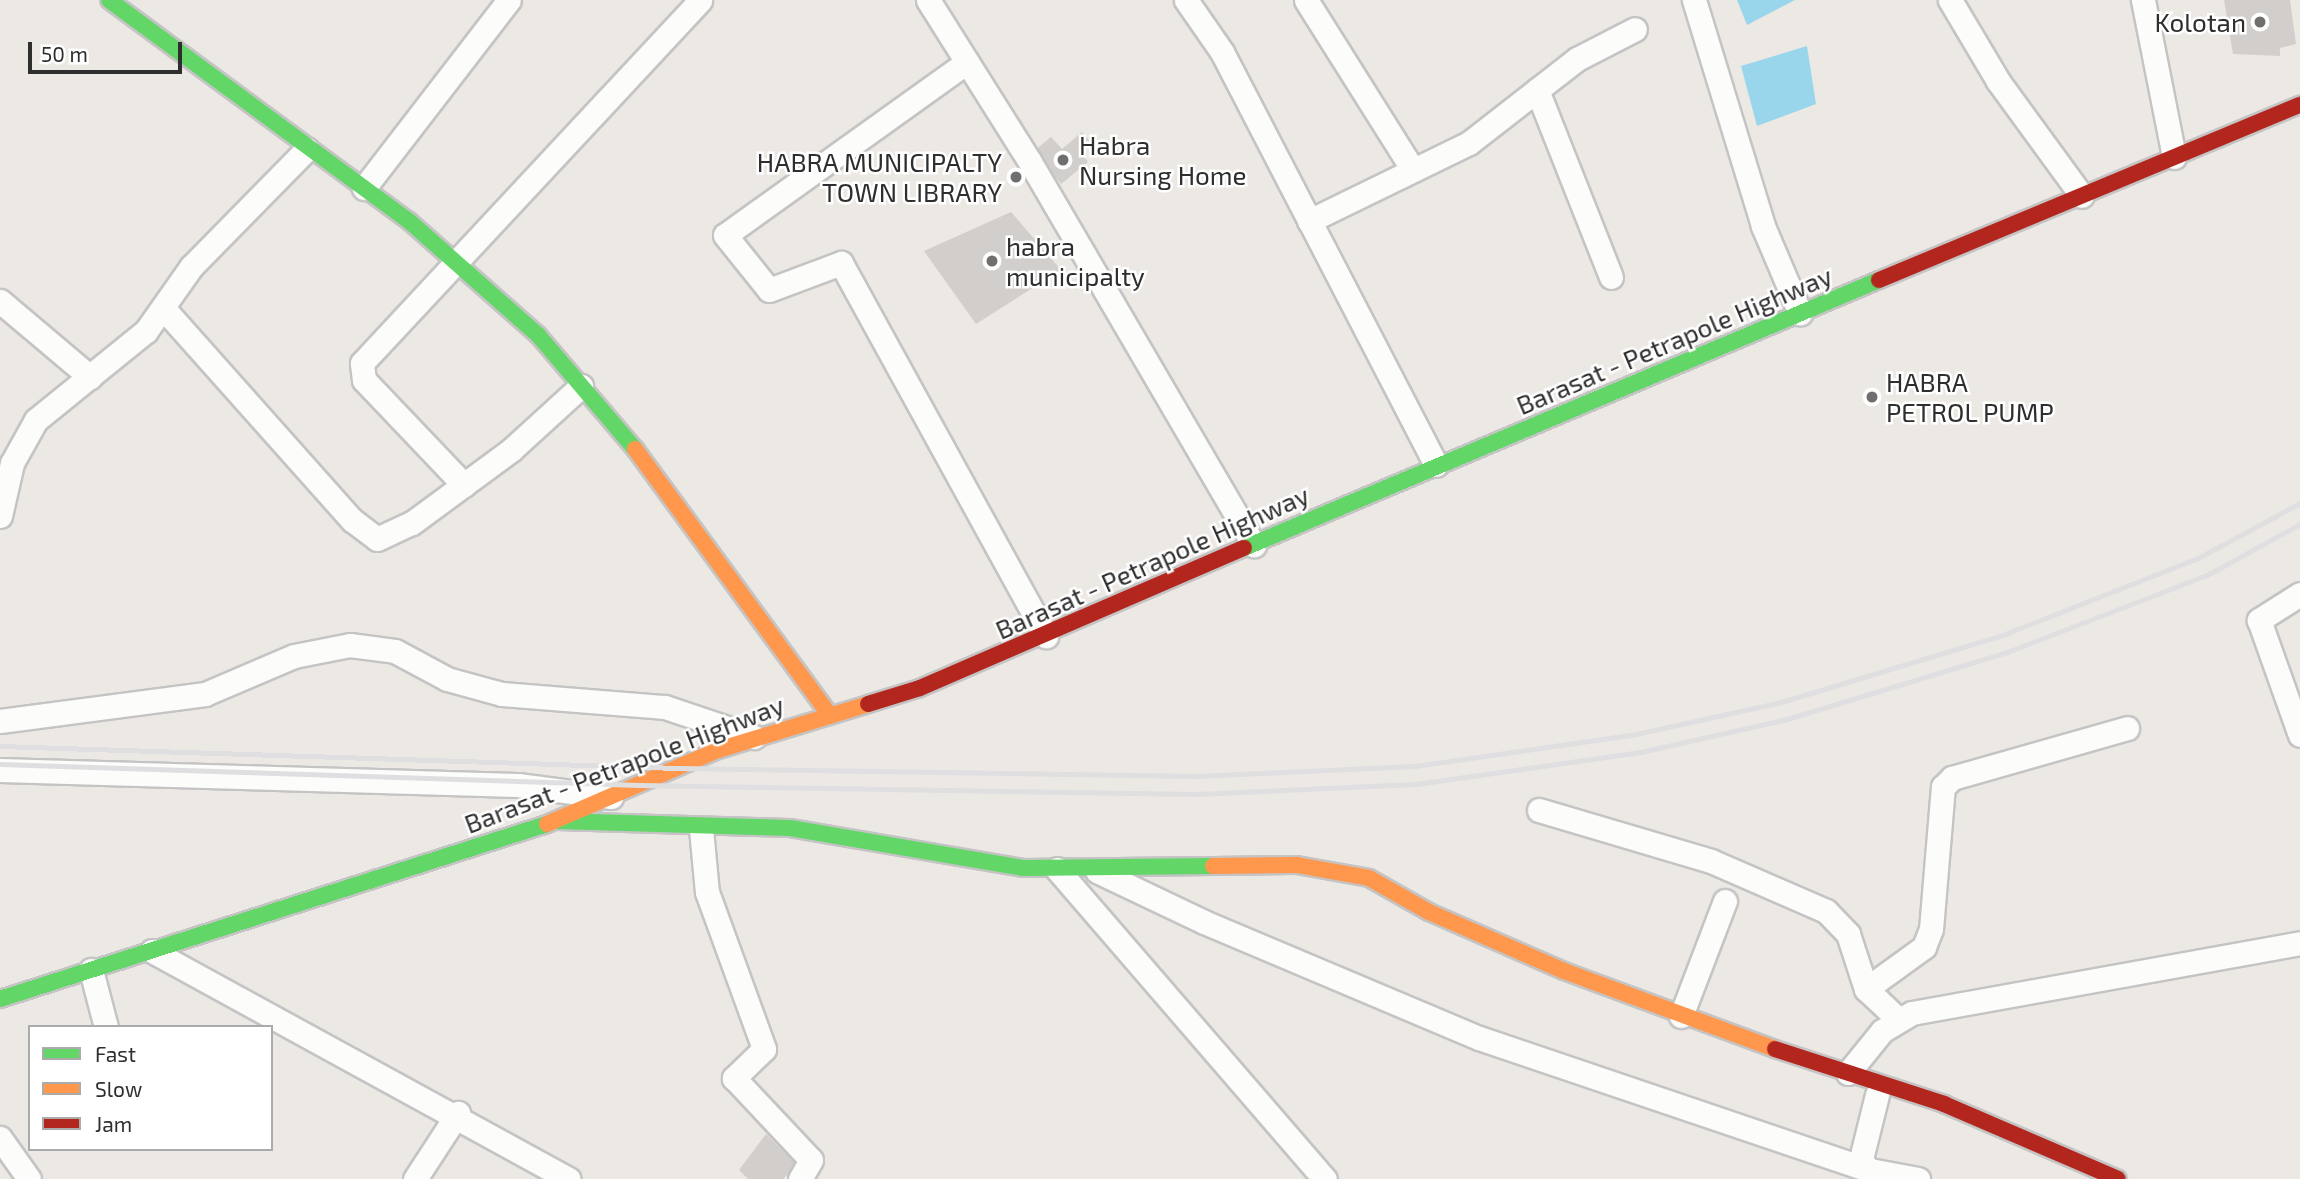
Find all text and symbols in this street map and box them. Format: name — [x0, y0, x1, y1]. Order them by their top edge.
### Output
place label: Kolotan — [2154, 6, 2246, 38]
marker: Kolotan — [2252, 14, 2268, 30]
scale bar — [32, 28, 186, 72]
text: 50 m — [41, 41, 88, 66]
place label: Habra Nursing Home — [1079, 129, 1247, 190]
place label: HABRA MUNICIPALTY TOWN LIBRARY — [756, 146, 1002, 208]
marker: Habra Nursing Home — [1053, 150, 1073, 170]
marker: HABRA MUNICIPALTY TOWN LIBRARY — [1008, 169, 1024, 185]
place label: habra municipalty — [1006, 230, 1145, 292]
marker: habra municipalty — [984, 253, 1000, 269]
street label: Barasat - Petrapole Highway — [1512, 259, 1836, 421]
place label: HABRA PETROL PUMP — [1886, 366, 2054, 428]
marker: HABRA PETROL PUMP — [1864, 389, 1880, 405]
street label: Barasat - Petrapole Highway — [991, 479, 1313, 645]
street label: Barasat - Petrapole Highway — [460, 689, 788, 839]
legend — [28, 1025, 273, 1151]
text: Fast — [95, 1041, 136, 1066]
text: Slow — [95, 1076, 142, 1101]
text: Jam — [95, 1111, 132, 1136]

